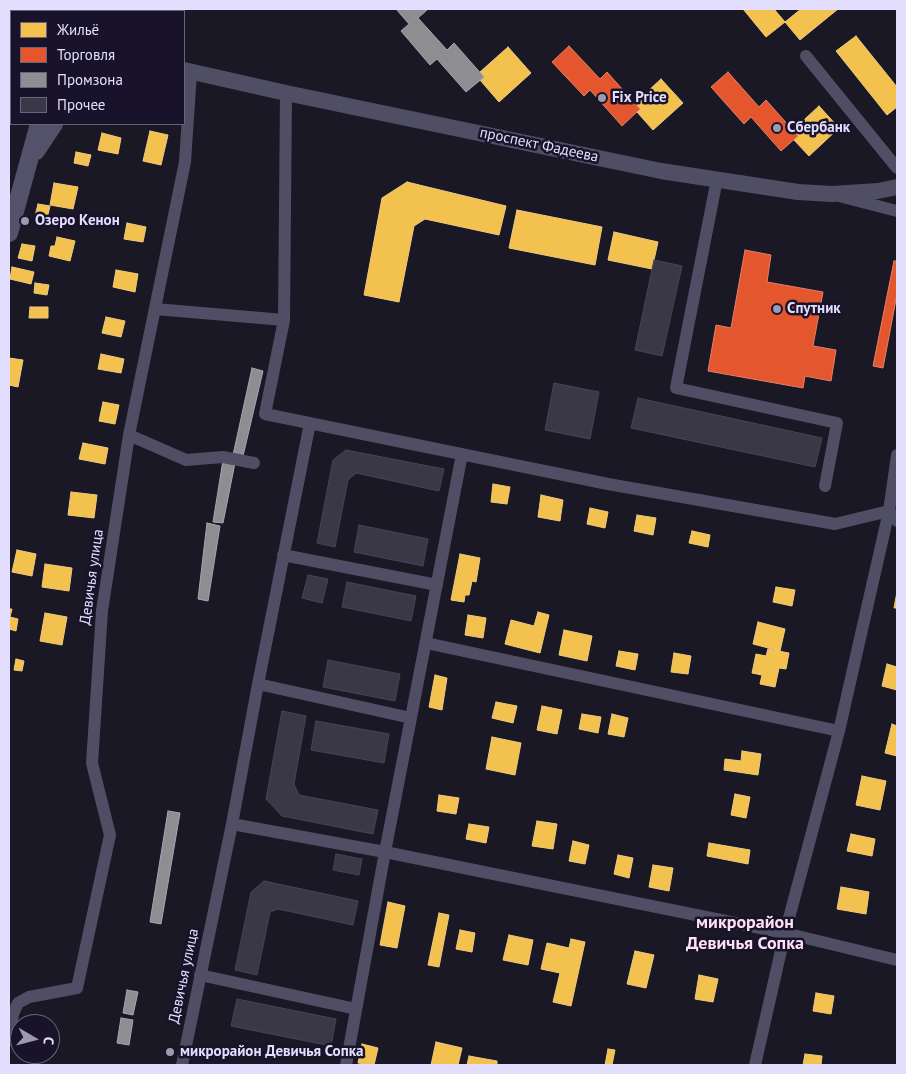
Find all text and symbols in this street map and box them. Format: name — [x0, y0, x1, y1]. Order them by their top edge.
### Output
legend — [10, 10, 185, 125]
text: Жильё — [57, 20, 99, 39]
text: Торговля — [57, 45, 115, 64]
text: Промзона — [57, 70, 123, 89]
place label: Fix Price — [612, 89, 667, 107]
marker: Fix Price — [596, 92, 608, 104]
text: Прочее — [57, 95, 105, 114]
place label: Сбербанк — [787, 119, 850, 137]
marker: Сбербанк — [771, 122, 783, 134]
street label: проспект Фадеева — [478, 124, 600, 166]
place label: Озеро Кенон — [35, 212, 120, 230]
marker: Озеро Кенон — [19, 215, 31, 227]
place label: Спутник — [787, 300, 841, 318]
marker: Спутник — [771, 303, 783, 315]
street label: Девичья улица — [76, 528, 108, 626]
district label: микрорайон Девичья Сопка — [686, 912, 804, 954]
street label: Девичья улица — [165, 927, 203, 1025]
north arrow — [10, 1014, 60, 1064]
text: С — [39, 1036, 58, 1046]
place label: микрорайон Девичья Сопка — [180, 1043, 363, 1061]
marker: микрорайон Девичья Сопка — [164, 1046, 176, 1058]

